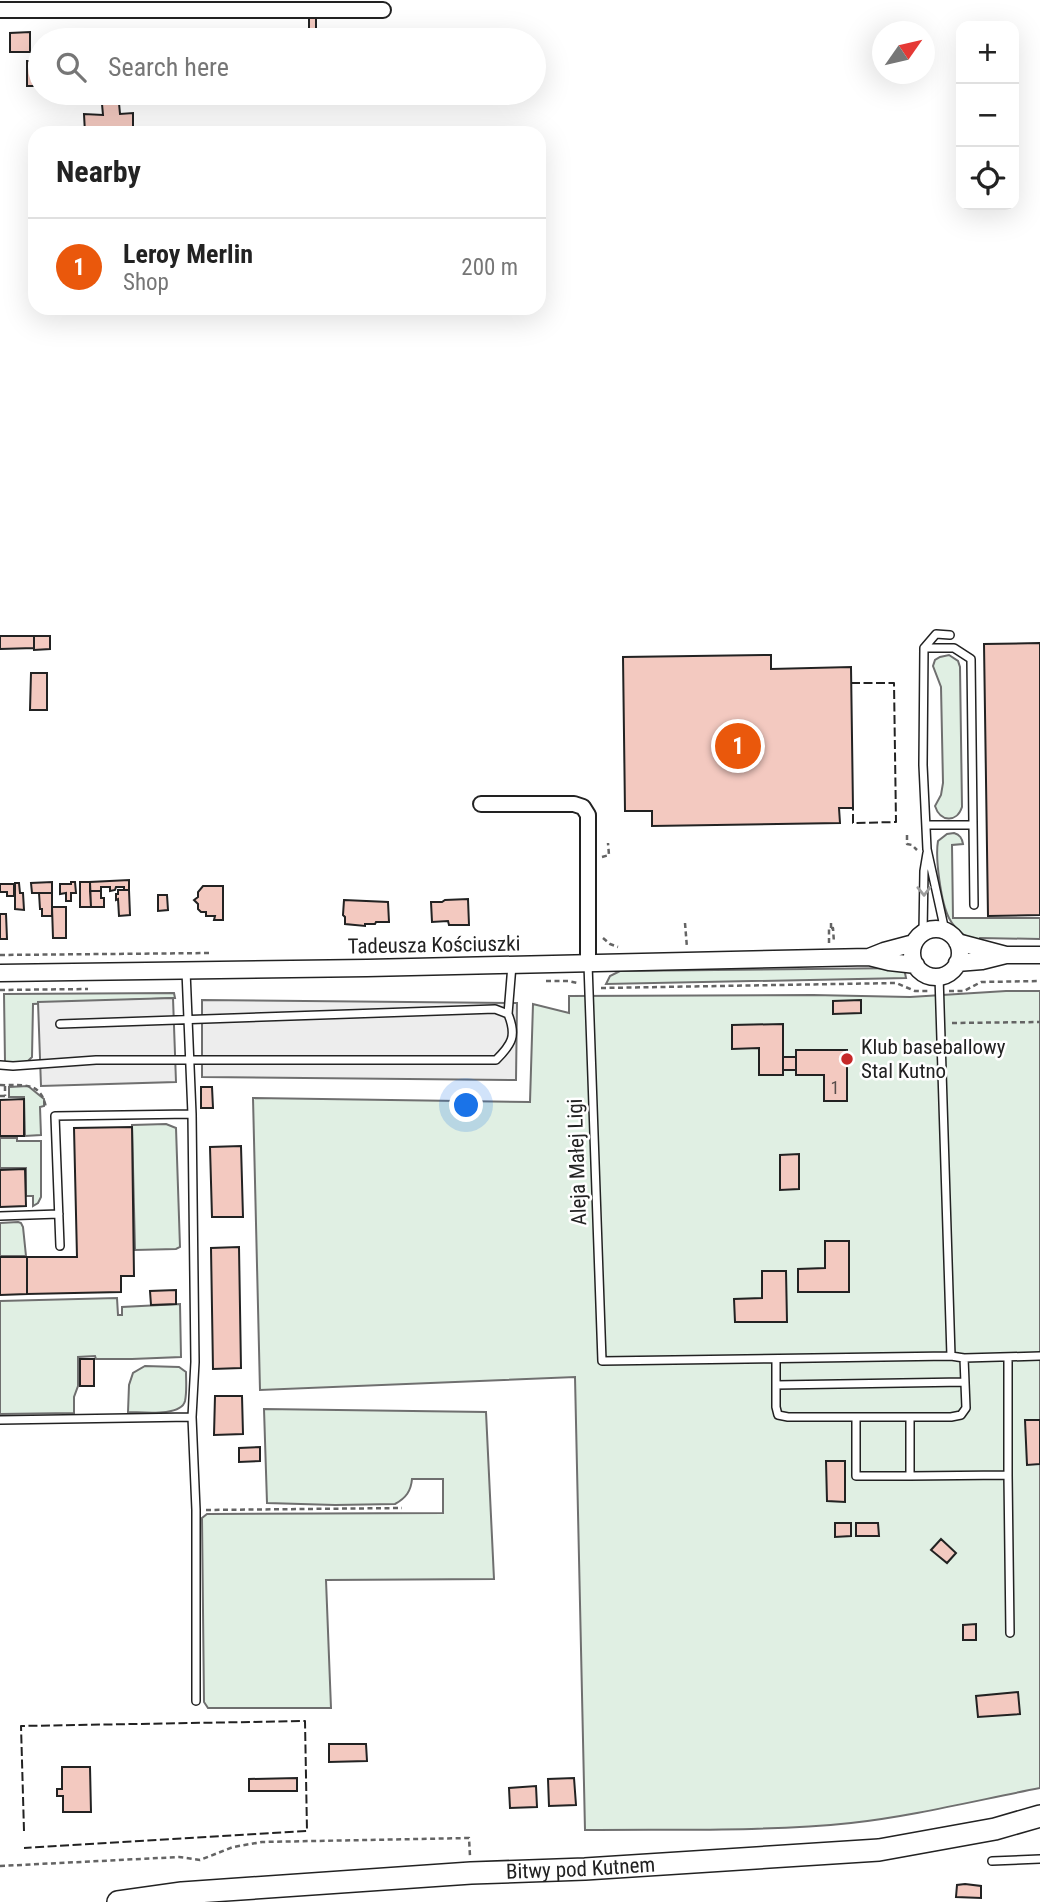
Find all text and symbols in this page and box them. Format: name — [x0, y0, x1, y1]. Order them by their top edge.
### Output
north arrow — [872, 21, 935, 84]
map controls — [956, 21, 1019, 210]
button: + — [956, 21, 1019, 84]
search box — [28, 28, 546, 105]
icon: search — [52, 48, 90, 86]
text: Search here — [108, 52, 229, 82]
button: − — [956, 84, 1019, 147]
button: locate — [956, 147, 1019, 210]
text: Nearby — [56, 154, 141, 189]
text: Leroy Merlin — [123, 239, 253, 269]
text: 1 — [73, 254, 85, 281]
text: 200 m — [461, 254, 518, 281]
text: Shop — [123, 269, 169, 296]
pin: 1 — [715, 720, 761, 772]
one-way arrow — [916, 886, 932, 897]
street label: Tadeusza Kościuszki — [347, 931, 521, 959]
place label: Klub baseballowy Stal Kutno — [861, 1035, 1006, 1083]
marker: Klub baseballowy Stal Kutno — [839, 1051, 855, 1067]
house number: 1 — [831, 1077, 839, 1098]
your location — [449, 1088, 483, 1122]
street label: Aleja Małej Ligi — [563, 1098, 591, 1226]
street label: Bitwy pod Kutnem — [506, 1852, 656, 1884]

